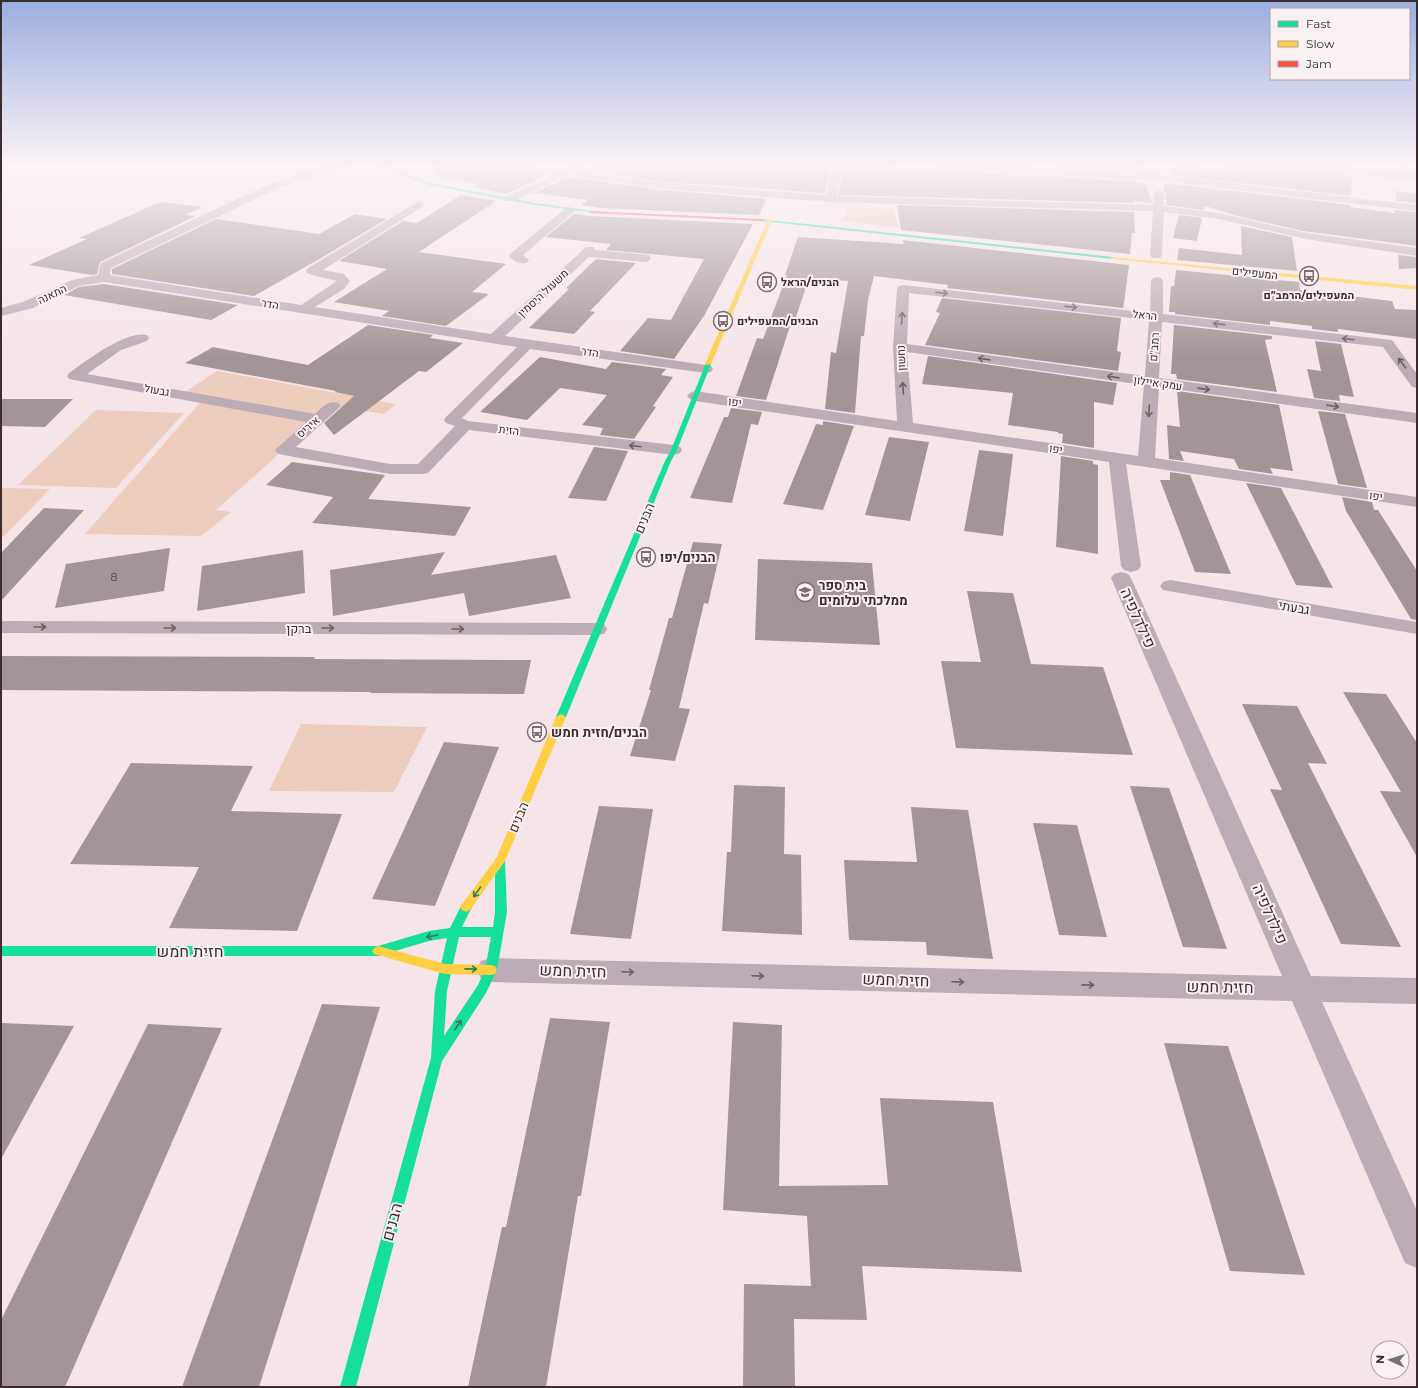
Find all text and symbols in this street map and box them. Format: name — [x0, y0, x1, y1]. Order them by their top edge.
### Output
legend — [1270, 8, 1410, 80]
text: Fast — [1306, 16, 1331, 31]
text: Slow — [1306, 36, 1335, 51]
text: Jam — [1305, 56, 1332, 71]
street label: המעפילים — [1231, 264, 1279, 282]
bus stop icon: המעפילים/הרמב״ם — [1298, 265, 1320, 287]
street label: משעול היסמין — [515, 266, 571, 320]
bus stop icon: הבנים/הראל — [756, 271, 778, 293]
place label: הבנים/הראל — [781, 275, 839, 289]
street label: התאנה — [35, 281, 69, 307]
place label: המעפילים/הרמב״ם — [1264, 288, 1355, 302]
one-way arrow — [935, 289, 948, 297]
street label: הדר — [260, 296, 280, 312]
one-way arrow — [1064, 303, 1077, 311]
street label: הראל — [1132, 307, 1158, 323]
bus stop icon: הבנים/המעפילים — [712, 310, 734, 332]
one-way arrow — [898, 312, 905, 325]
place label: הבנים/המעפילים — [737, 314, 818, 328]
one-way arrow — [1213, 320, 1226, 327]
street label: רמב"ם — [1146, 332, 1162, 362]
one-way arrow — [1342, 335, 1355, 342]
street label: הדר — [580, 344, 600, 360]
street label: נחשון — [894, 345, 908, 371]
one-way arrow — [978, 355, 991, 363]
one-way arrow — [1398, 358, 1406, 369]
one-way arrow — [1107, 373, 1120, 381]
street label: עמק איילון — [1133, 373, 1183, 393]
street label: גבעול — [143, 381, 171, 399]
one-way arrow — [899, 382, 906, 395]
one-way arrow — [1197, 385, 1210, 393]
street label: יפו — [727, 394, 743, 410]
one-way arrow — [1326, 402, 1339, 410]
one-way arrow — [1146, 404, 1153, 417]
street label: איריס — [294, 413, 322, 441]
street label: הזית — [498, 422, 520, 438]
street label: יפו — [1048, 441, 1064, 457]
one-way arrow — [629, 442, 642, 450]
street label: יפו — [1368, 488, 1384, 504]
street label: הבנים — [631, 500, 657, 536]
bus stop icon: הבנים/יפו — [635, 546, 657, 568]
place label: הבנים/יפו — [660, 549, 715, 565]
house number: 8 — [110, 570, 118, 584]
place label: בית ספר ממלכתי עלומים — [819, 577, 908, 608]
school or university icon: בית ספר ממלכתי עלומים — [794, 581, 816, 603]
street label: פילדלפיה — [1116, 585, 1160, 651]
street label: גבעתי — [1277, 596, 1311, 618]
street label: ברקן — [286, 620, 312, 636]
one-way arrow — [33, 623, 46, 631]
one-way arrow — [163, 624, 176, 632]
one-way arrow — [321, 624, 334, 632]
one-way arrow — [451, 625, 464, 633]
bus stop icon: הבנים/חזית חמש — [526, 721, 548, 743]
place label: הבנים/חזית חמש — [551, 724, 647, 740]
street label: הבנים — [505, 799, 531, 835]
street label: פילדלפיה — [1248, 881, 1292, 947]
one-way arrow — [473, 887, 481, 898]
one-way arrow — [426, 932, 439, 940]
street label: חזית חמש — [157, 942, 223, 961]
street label: חזית חמש — [539, 960, 607, 982]
one-way arrow — [464, 965, 477, 973]
one-way arrow — [621, 969, 634, 976]
street label: חזית חמש — [862, 969, 930, 991]
one-way arrow — [751, 972, 764, 980]
street label: חזית חמש — [1186, 977, 1254, 997]
one-way arrow — [951, 978, 964, 986]
one-way arrow — [1081, 981, 1094, 988]
one-way arrow — [455, 1019, 463, 1031]
street label: הבנים — [378, 1201, 406, 1243]
north arrow — [1370, 1340, 1410, 1380]
text: N — [1373, 1355, 1387, 1364]

